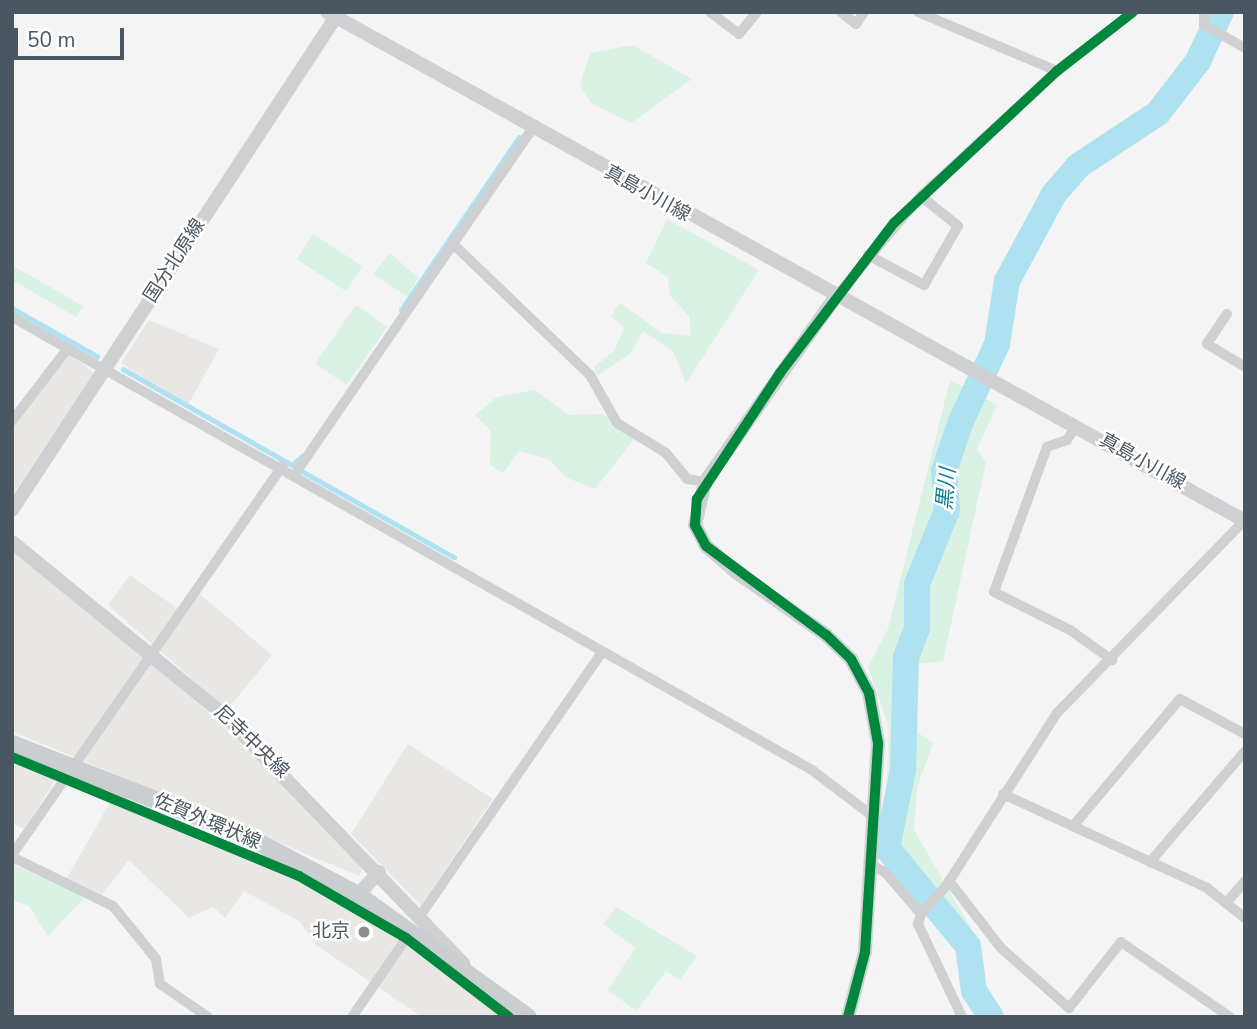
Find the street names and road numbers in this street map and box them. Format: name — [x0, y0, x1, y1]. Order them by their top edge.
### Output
street label: 真島小川線 — [600, 161, 694, 227]
street label: 国分北原線 — [140, 215, 210, 307]
street label: 真島小川線 — [1095, 429, 1189, 495]
street label: 尼寺中央線 — [209, 701, 293, 783]
street label: 佐賀外環状線 — [150, 789, 264, 855]

